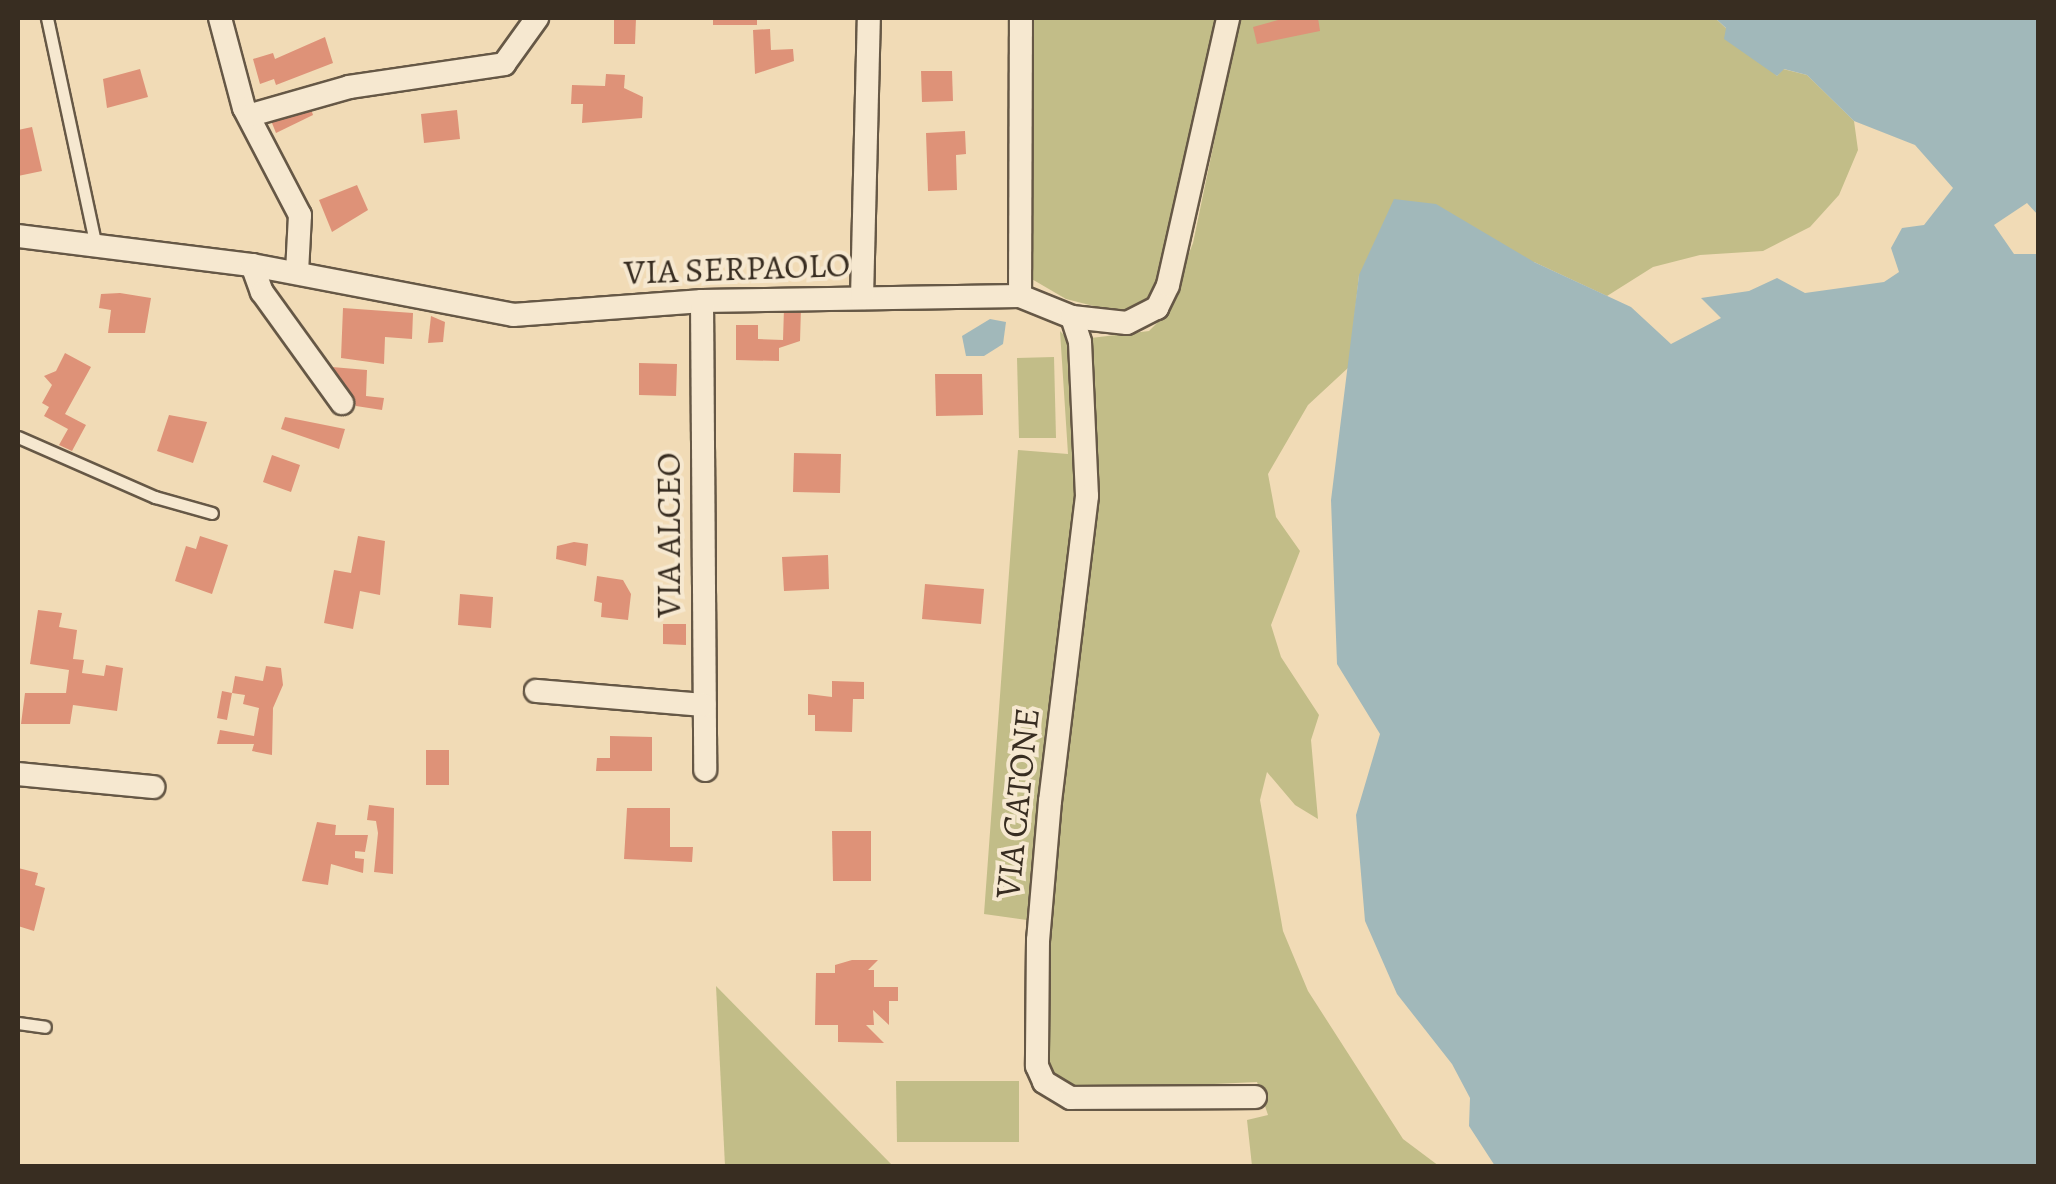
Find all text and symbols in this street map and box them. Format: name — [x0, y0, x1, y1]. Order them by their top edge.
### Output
street label: VIA SERPAOLO — [623, 243, 851, 293]
street label: VIA ALCEO — [647, 452, 689, 618]
street label: VIA CATONE — [986, 706, 1048, 900]

